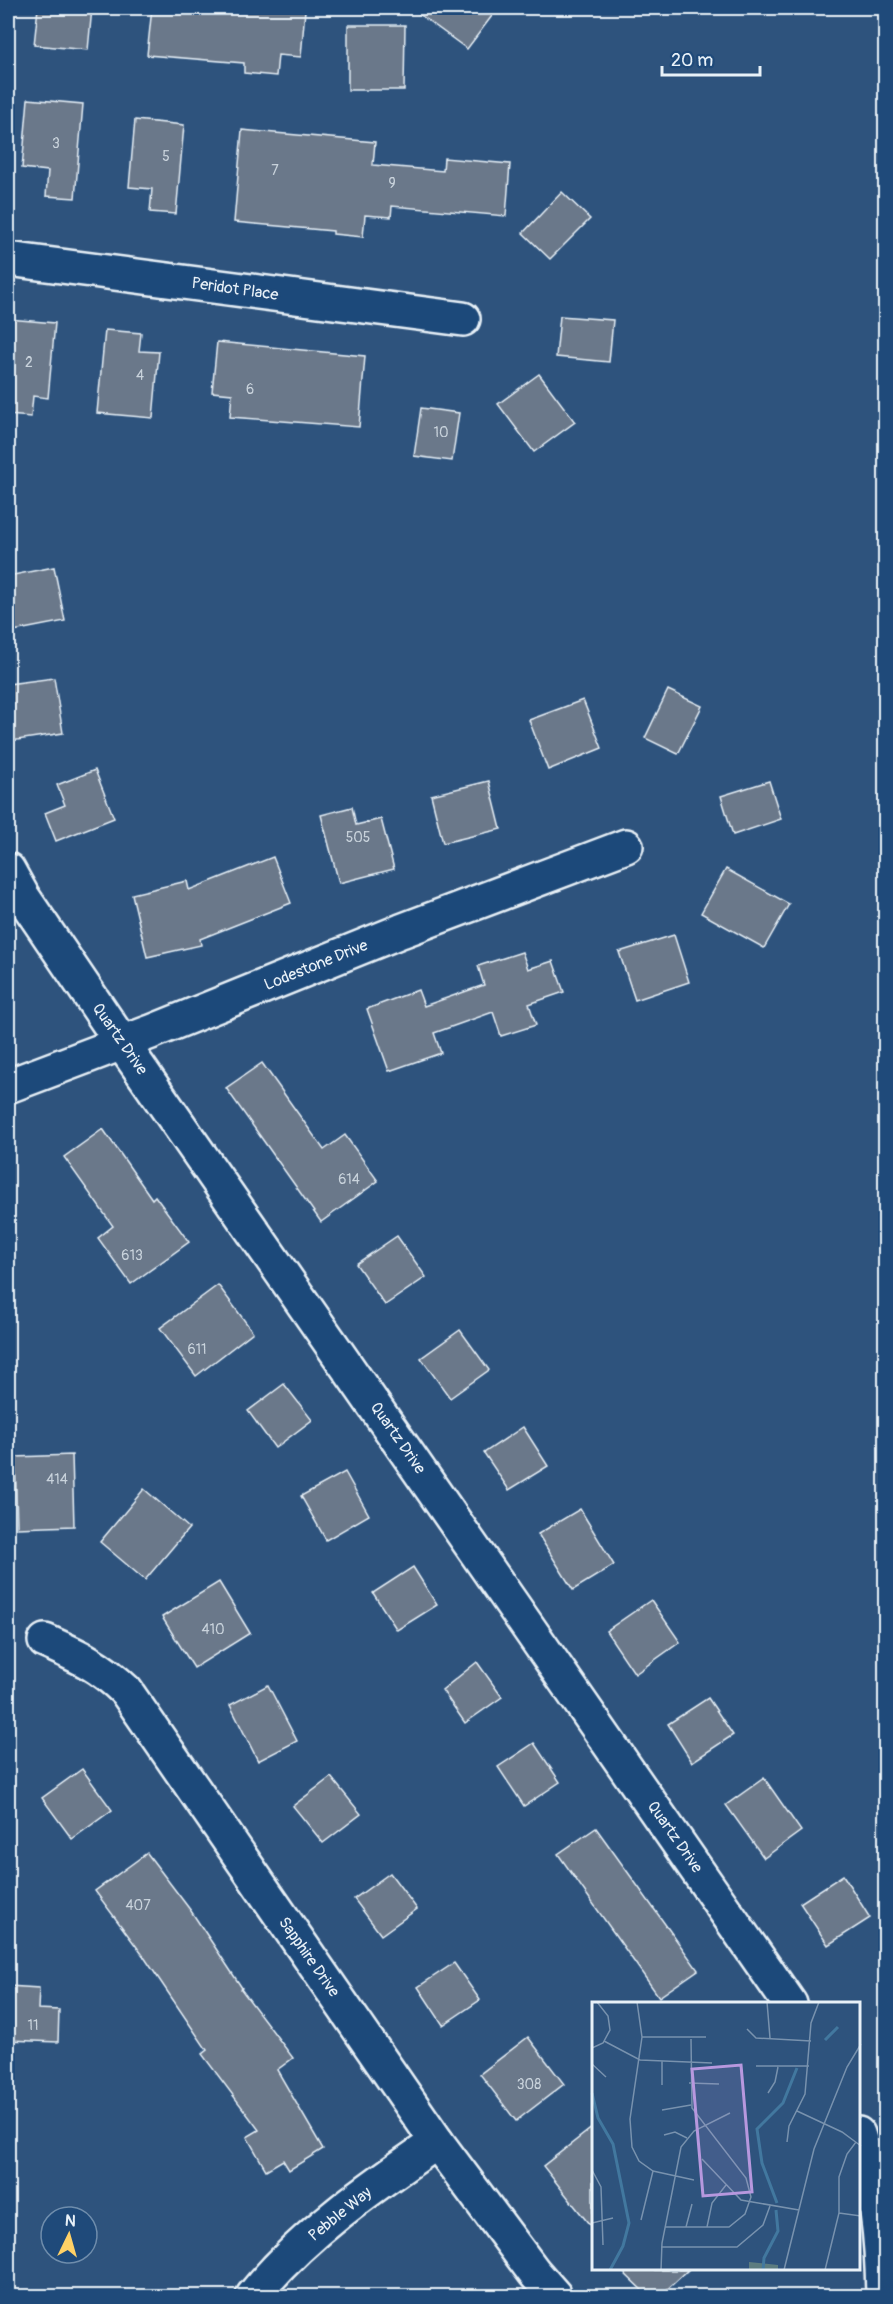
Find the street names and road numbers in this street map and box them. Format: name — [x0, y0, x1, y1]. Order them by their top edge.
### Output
street label: Peridot Place — [190, 273, 280, 305]
street label: Lodestone Drive — [261, 935, 371, 995]
street label: Quartz Drive — [88, 999, 152, 1079]
street label: Quartz Drive — [366, 1398, 430, 1478]
street label: Quartz Drive — [643, 1797, 707, 1877]
street label: Sapphire Drive — [274, 1913, 344, 2001]
street label: Pebble Way — [304, 2182, 376, 2246]

